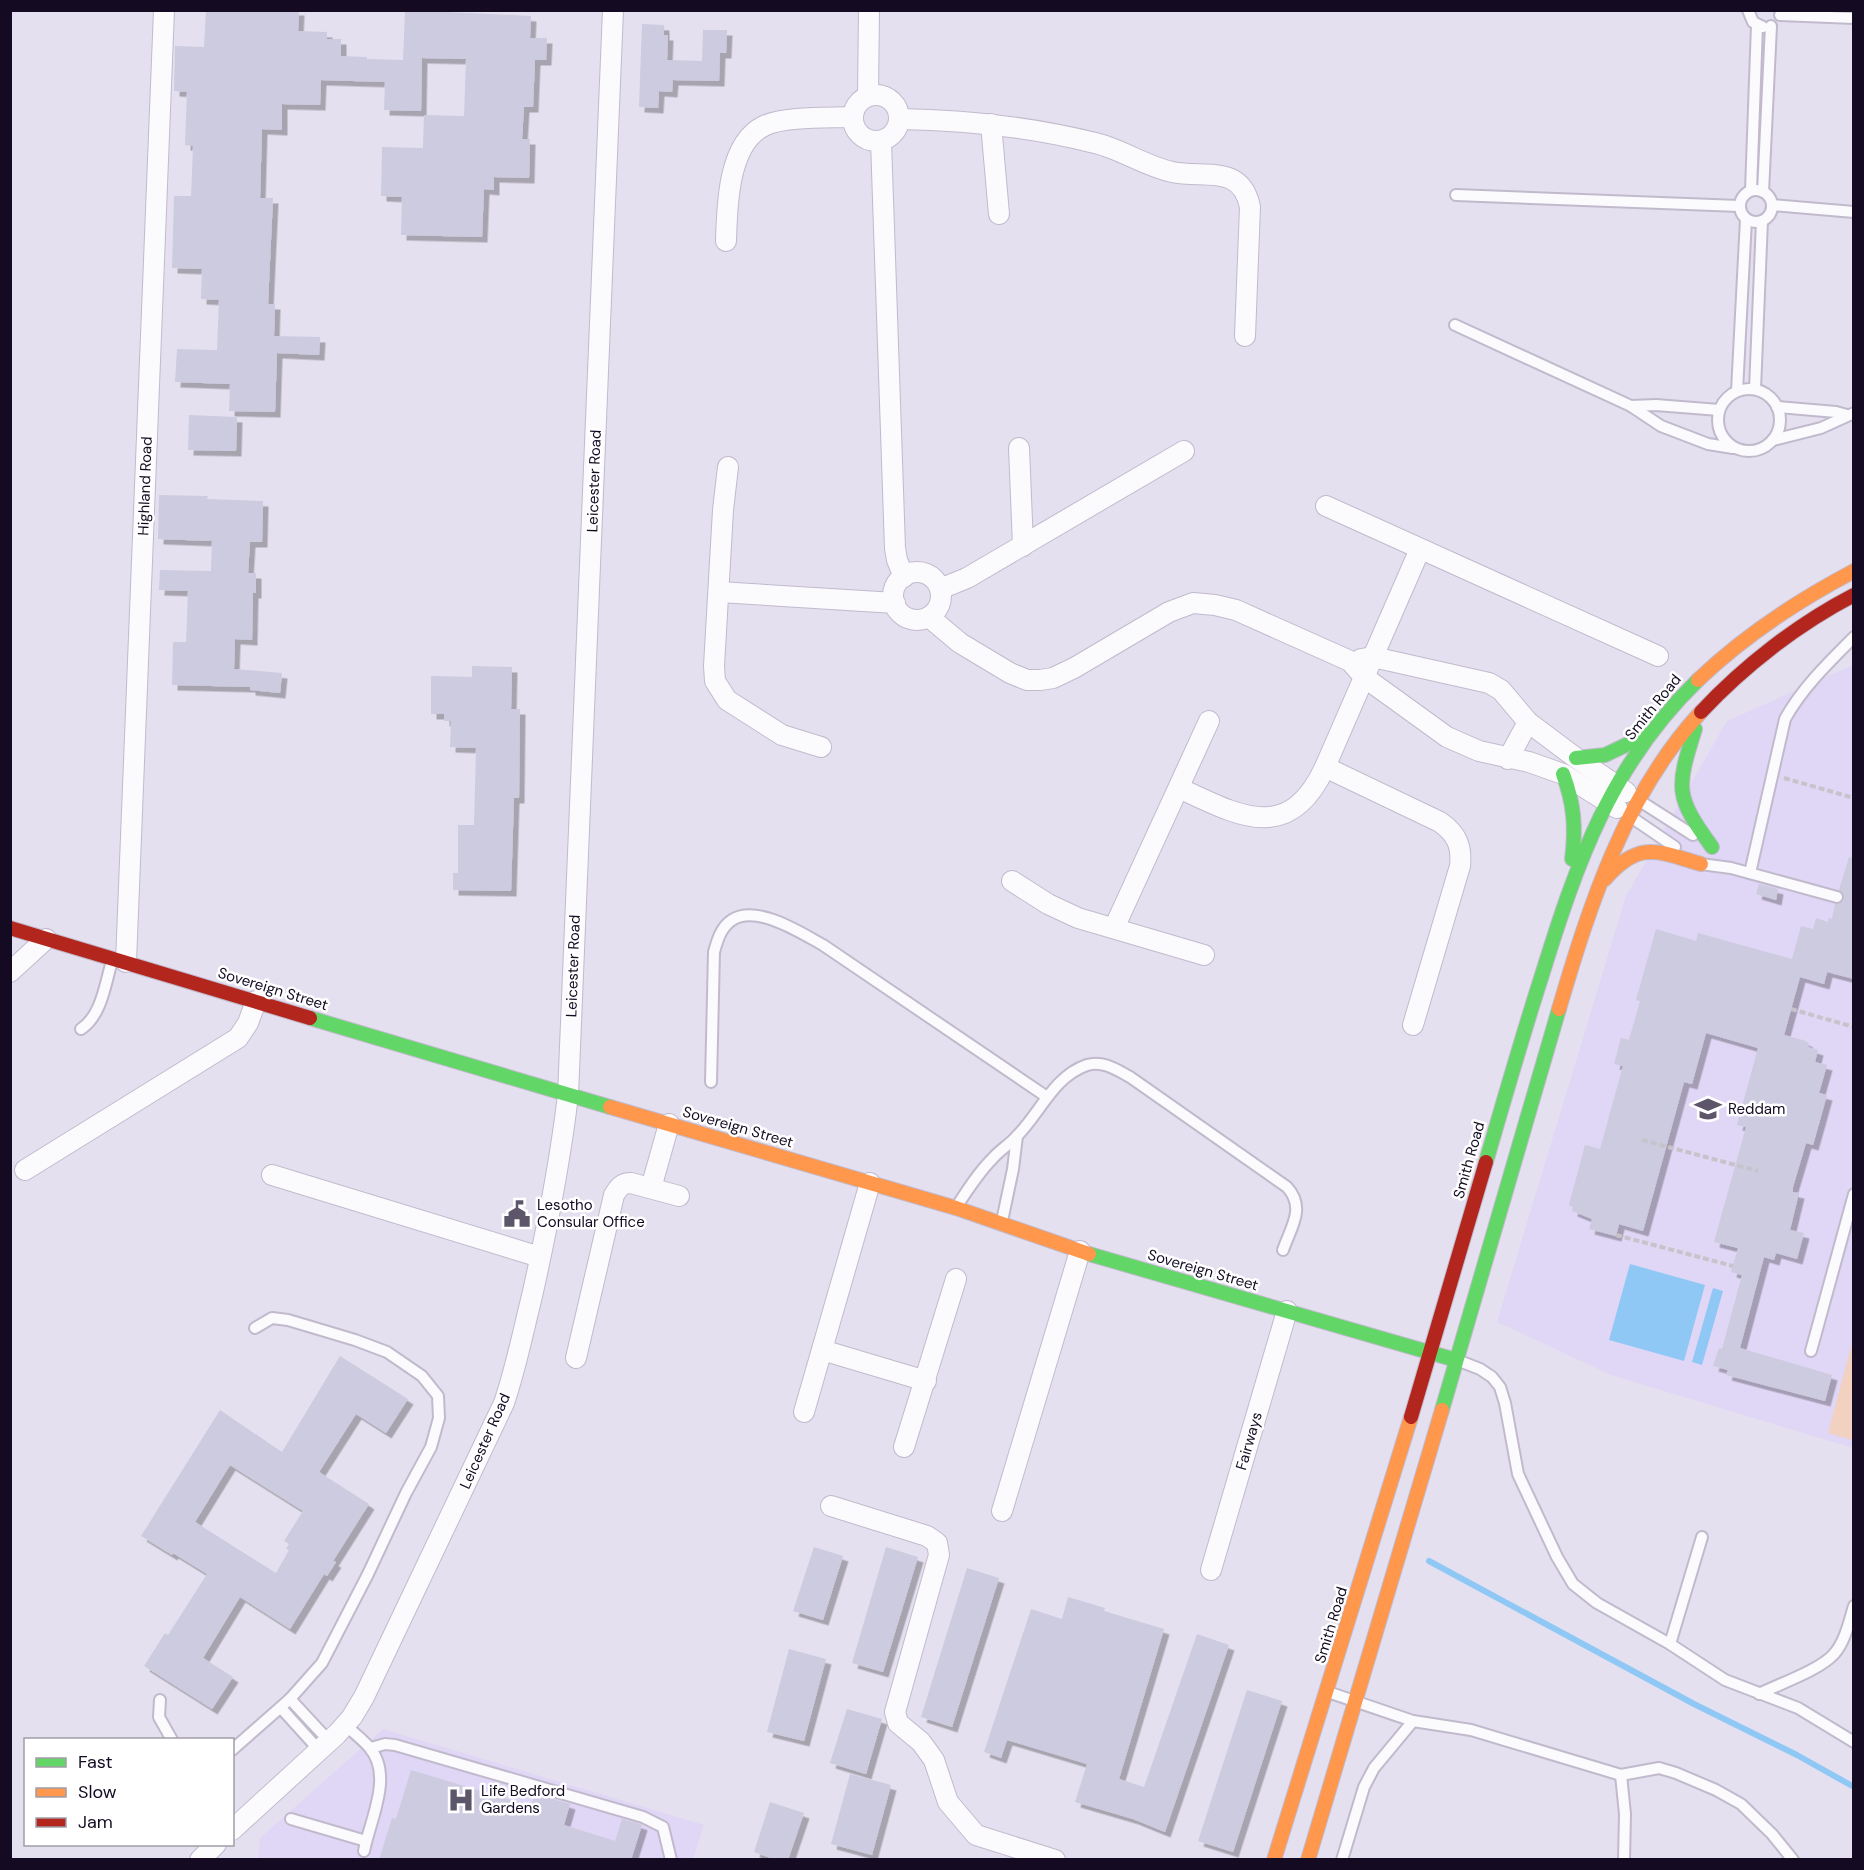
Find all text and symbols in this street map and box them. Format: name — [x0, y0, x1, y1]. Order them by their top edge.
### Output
street label: Leicester Road — [582, 429, 606, 533]
street label: Highland Road — [133, 436, 157, 536]
street label: Smith Road — [1620, 670, 1686, 744]
street label: Leicester Road — [561, 914, 585, 1018]
street label: Sovereign Street — [215, 963, 331, 1015]
school or university icon: Reddam — [1693, 1094, 1723, 1124]
place label: Reddam — [1728, 1099, 1785, 1119]
street label: Sovereign Street — [680, 1102, 796, 1152]
street label: Smith Road — [1448, 1119, 1490, 1201]
place label: Lesotho Consular Office — [537, 1195, 645, 1232]
public building icon: Lesotho Consular Office — [502, 1199, 532, 1229]
street label: Sovereign Street — [1145, 1245, 1261, 1295]
street label: Leicester Road — [455, 1390, 515, 1492]
street label: Fairways — [1231, 1410, 1267, 1472]
street label: Smith Road — [1310, 1584, 1352, 1666]
legend — [24, 1738, 234, 1846]
text: Fast — [78, 1750, 113, 1774]
text: Slow — [78, 1780, 117, 1804]
place label: Life Bedford Gardens — [481, 1781, 565, 1818]
hospital icon: Life Bedford Gardens — [446, 1785, 476, 1815]
text: Jam — [78, 1810, 113, 1834]

